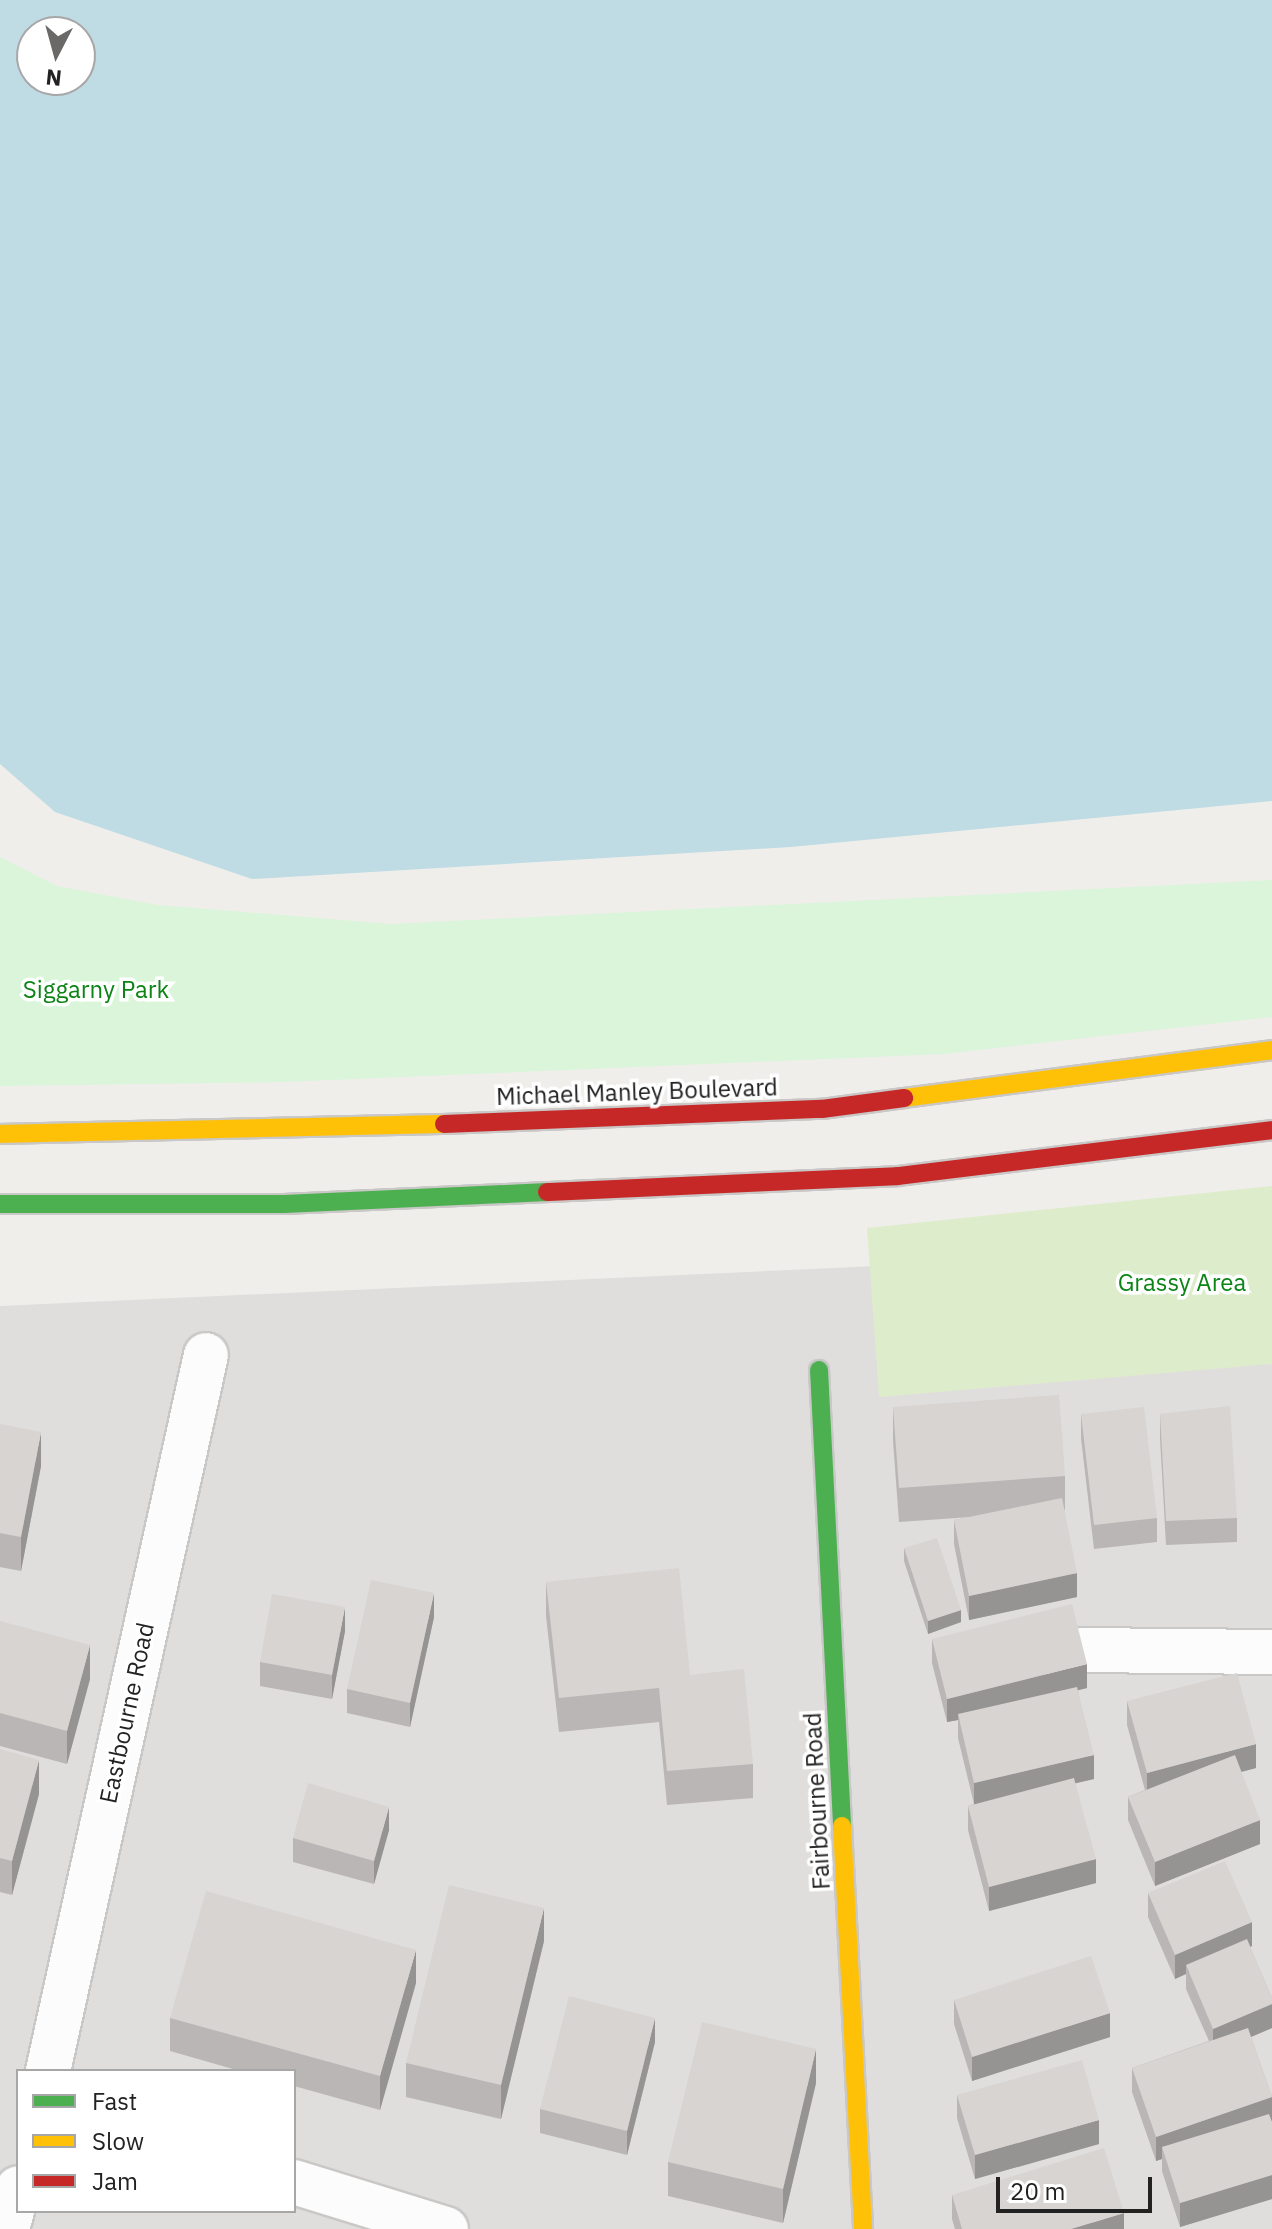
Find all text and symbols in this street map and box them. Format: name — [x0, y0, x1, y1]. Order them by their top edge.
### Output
north arrow — [16, 16, 96, 96]
text: N — [44, 63, 63, 94]
park label: Siggarny Park — [23, 976, 169, 1004]
street label: Michael Manley Boulevard — [496, 1073, 778, 1111]
park label: Grassy Area — [1118, 1269, 1246, 1297]
street label: Eastbourne Road — [94, 1620, 160, 1806]
street label: Fairbourne Road — [798, 1712, 836, 1890]
legend — [16, 2069, 296, 2213]
text: Fast — [92, 2085, 137, 2117]
text: Slow — [92, 2125, 144, 2157]
scale bar — [1000, 2161, 1156, 2211]
text: Jam — [92, 2165, 138, 2197]
text: 20 m — [1010, 2175, 1065, 2207]

